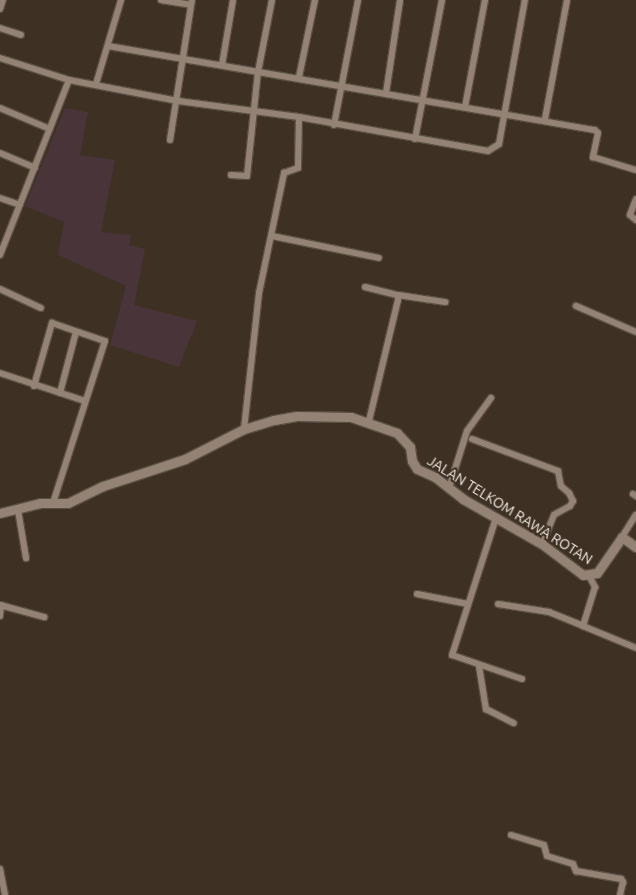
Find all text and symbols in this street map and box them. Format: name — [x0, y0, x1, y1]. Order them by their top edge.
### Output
street label: JALAN TELKOM RAWA ROTAN — [424, 452, 596, 568]

